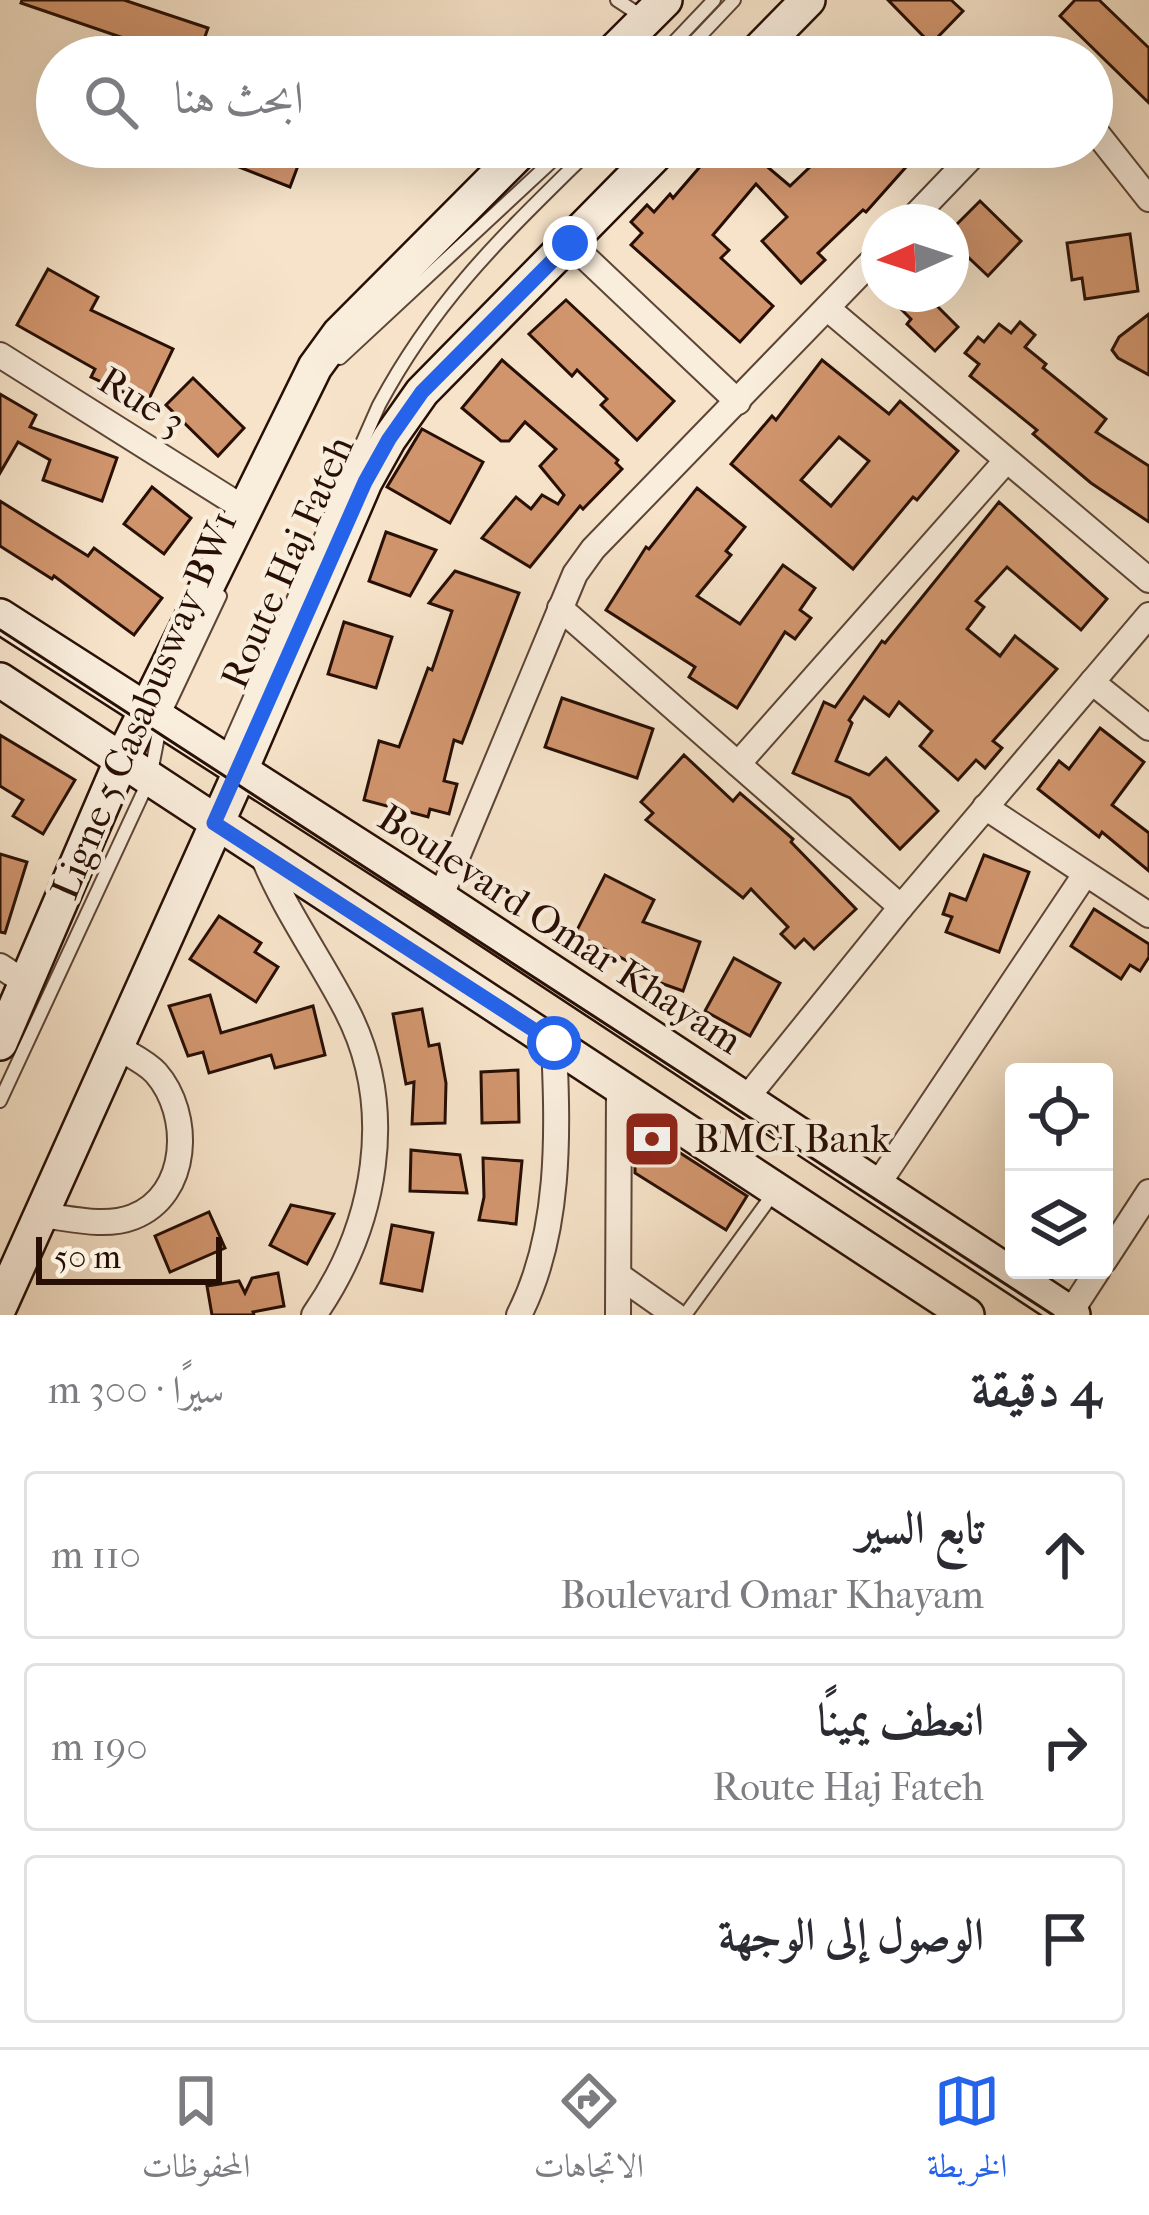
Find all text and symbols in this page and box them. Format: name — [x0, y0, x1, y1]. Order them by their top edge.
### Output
search box — [36, 36, 1113, 168]
icon: search — [78, 69, 144, 135]
text: ابحث هنا — [174, 72, 304, 125]
north arrow — [861, 204, 969, 312]
route end — [543, 216, 597, 270]
street label: Rue 3 — [90, 357, 194, 445]
street label: Route Haj Fateh — [211, 428, 363, 695]
street label: Ligne 5 Casabusway BW1 — [41, 504, 247, 906]
street label: Boulevard Omar Khayam — [370, 794, 751, 1064]
route start — [527, 1016, 581, 1070]
map controls — [1005, 1063, 1113, 1279]
button: locate — [1005, 1063, 1113, 1171]
bank icon: BMCI Bank — [621, 1108, 683, 1170]
place label: BMCI Bank — [694, 1116, 891, 1162]
button: layers — [1005, 1171, 1113, 1279]
scale bar — [36, 1231, 222, 1284]
text: 50 m — [54, 1238, 121, 1277]
text: 4 دقيقة — [971, 1359, 1101, 1419]
text: سيرًا · 300 m — [48, 1367, 225, 1413]
text: تابع السير — [857, 1502, 984, 1555]
icon: ahead — [1032, 1522, 1098, 1588]
text: 110 m — [51, 1532, 141, 1578]
text: Boulevard Omar Khayam — [560, 1572, 984, 1618]
text: انعطف يمينًا — [818, 1694, 984, 1747]
icon: right — [1032, 1714, 1098, 1780]
text: 190 m — [51, 1724, 148, 1770]
text: Route Haj Fateh — [712, 1764, 984, 1810]
icon: arrive — [1032, 1906, 1098, 1972]
text: الوصول إلى الوجهة — [718, 1909, 984, 1962]
tab: المحفوظات — [142, 2068, 250, 2198]
tab: الاتجاهات — [534, 2068, 644, 2198]
tab: الخريطة — [927, 2068, 1007, 2198]

